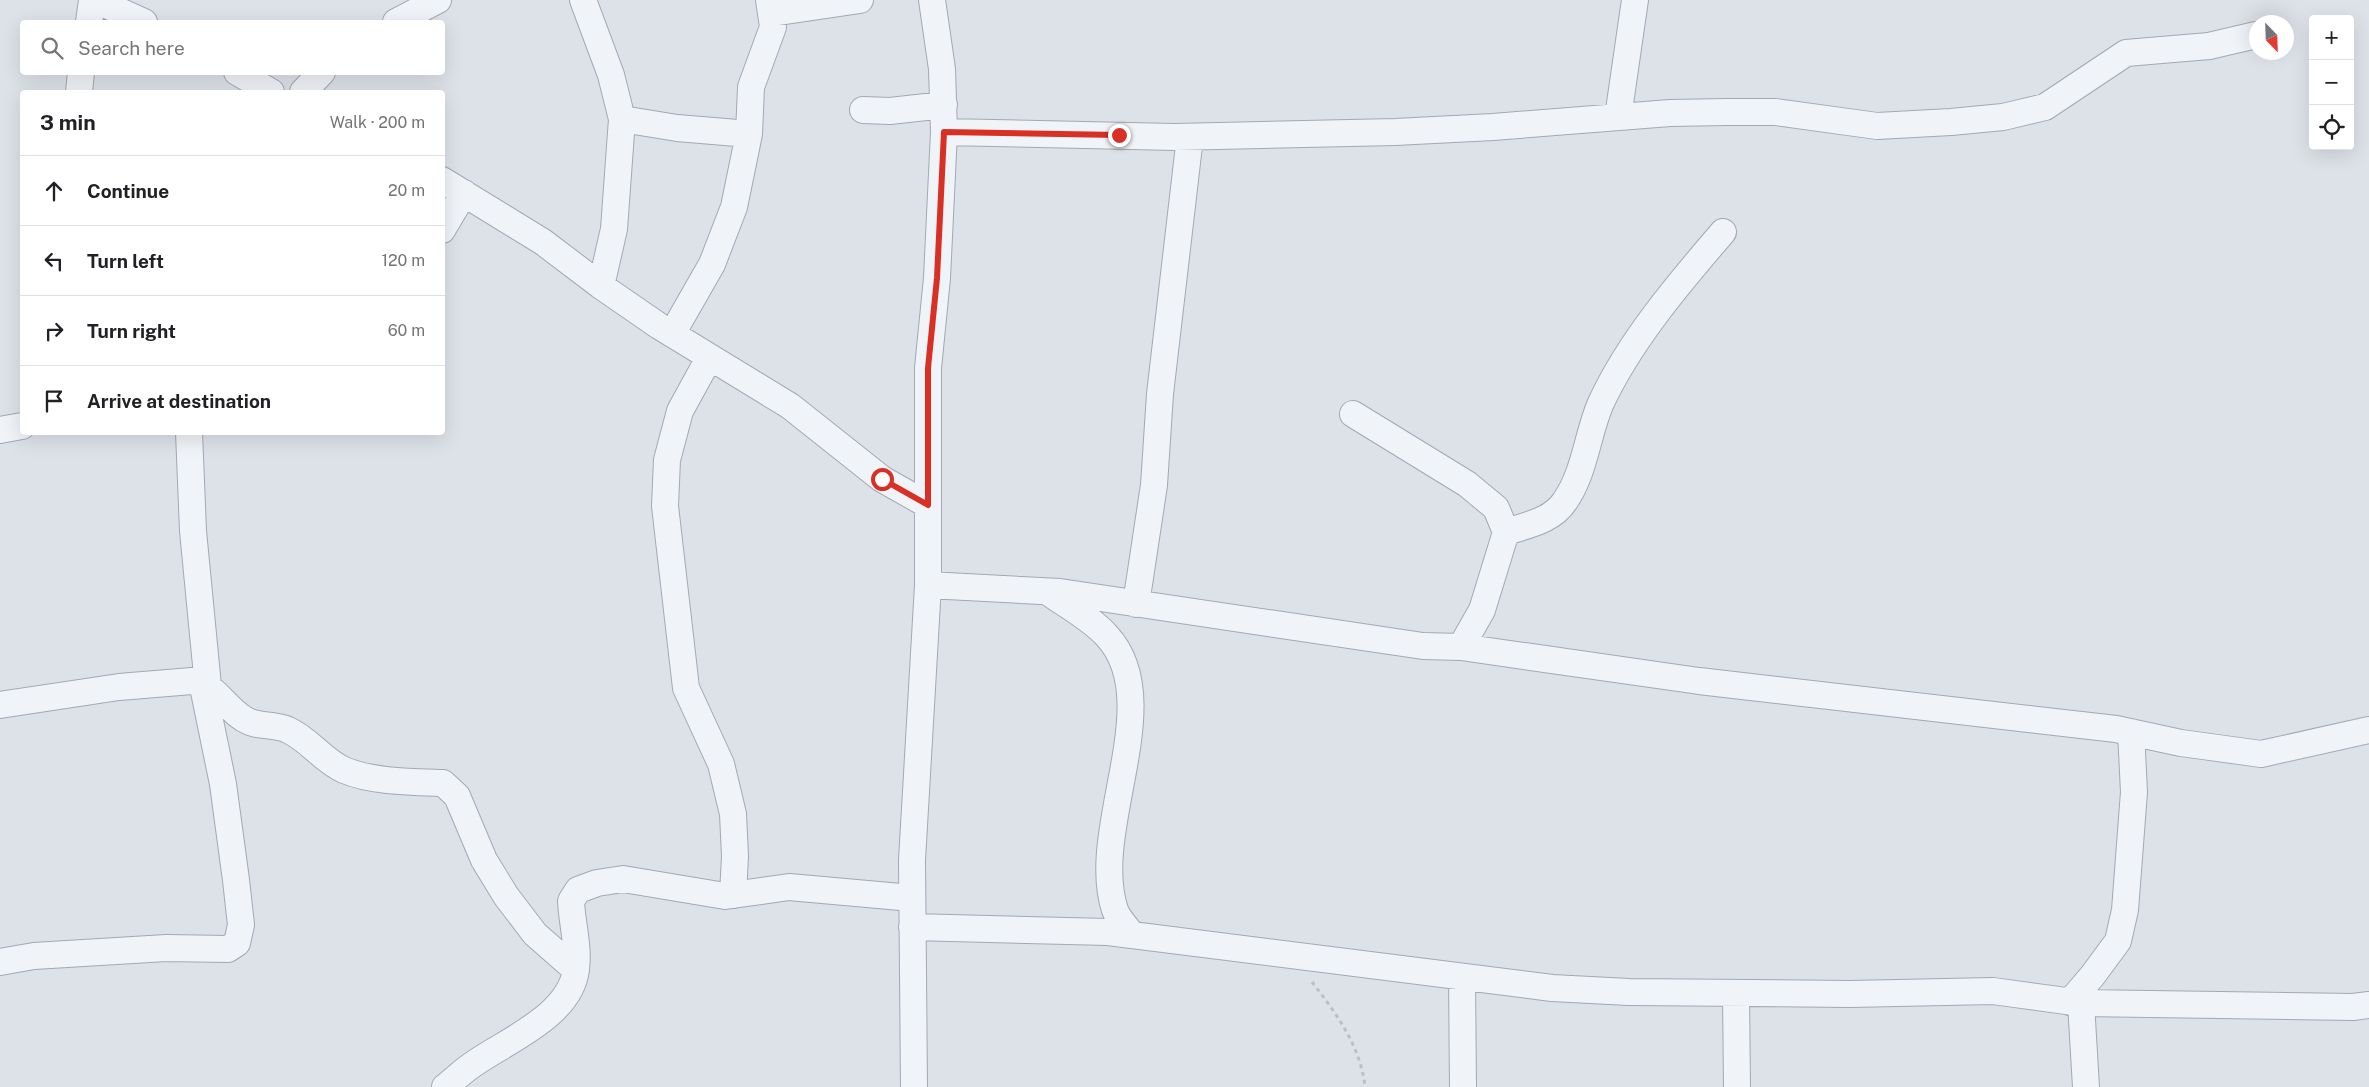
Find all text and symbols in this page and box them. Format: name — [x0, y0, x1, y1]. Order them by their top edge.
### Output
north arrow — [2249, 15, 2294, 60]
map controls — [2309, 15, 2354, 150]
button: + — [2309, 15, 2354, 60]
search box — [20, 20, 445, 75]
icon: search — [38, 34, 66, 62]
text: Search here — [78, 37, 185, 59]
button: − — [2309, 60, 2354, 105]
button: locate — [2309, 105, 2354, 150]
text: 3 min — [40, 110, 96, 135]
text: Walk · 200 m — [330, 113, 425, 132]
route end — [1108, 124, 1131, 147]
icon: ahead — [40, 177, 68, 205]
text: Continue — [87, 180, 169, 202]
text: 20 m — [388, 181, 425, 200]
icon: left — [40, 247, 68, 275]
text: Turn left — [87, 250, 164, 272]
text: 120 m — [381, 251, 425, 270]
icon: right — [40, 317, 68, 345]
text: Turn right — [87, 320, 176, 342]
text: 60 m — [388, 321, 425, 340]
icon: arrive — [40, 387, 68, 415]
text: Arrive at destination — [87, 390, 271, 412]
route start — [871, 468, 894, 491]

